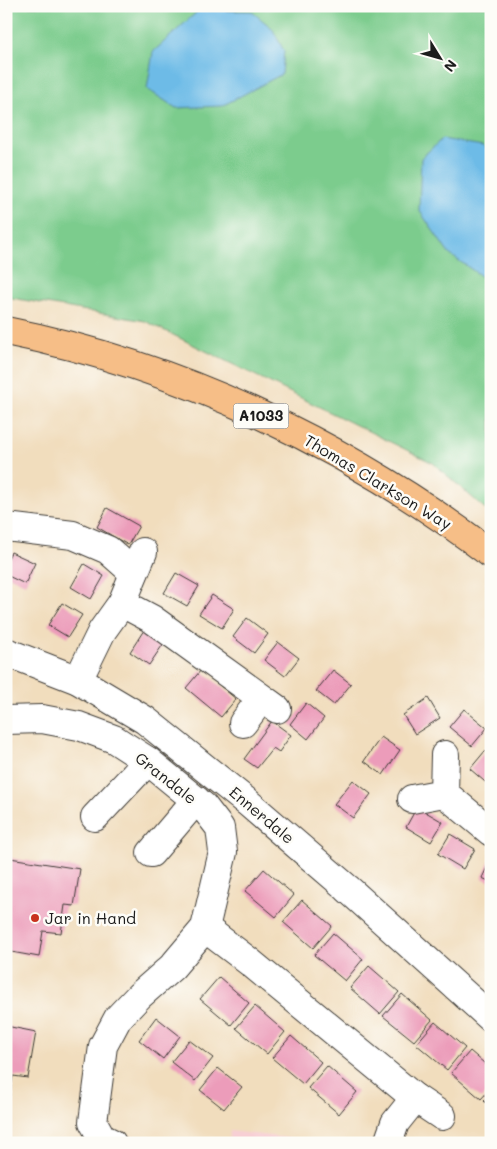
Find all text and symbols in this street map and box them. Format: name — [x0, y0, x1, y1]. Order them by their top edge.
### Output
north arrow — [414, 32, 464, 82]
text: N — [440, 56, 462, 76]
road number: A1033 — [234, 404, 288, 428]
street label: Thomas Clarkson Way — [301, 429, 456, 534]
street label: Grandale — [131, 747, 201, 808]
street label: Ennerdale — [225, 781, 299, 848]
place label: Jar in Hand — [45, 907, 136, 928]
marker: Jar in Hand — [29, 912, 41, 924]

